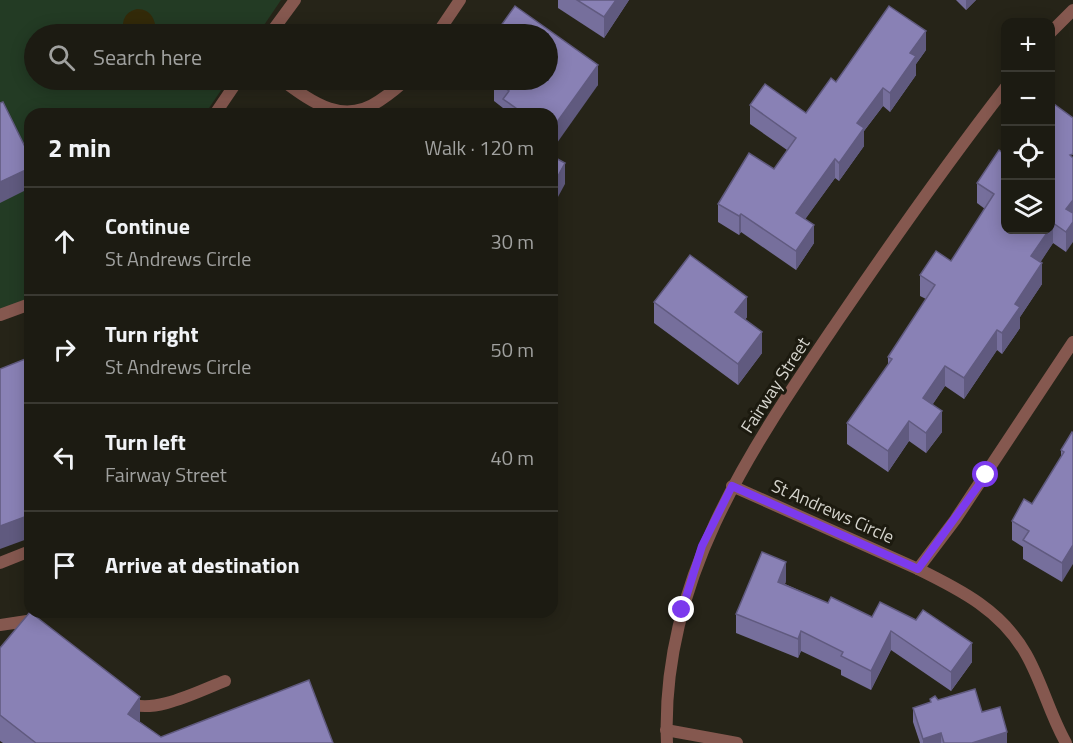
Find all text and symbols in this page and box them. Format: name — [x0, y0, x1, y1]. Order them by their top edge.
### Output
map controls — [1001, 18, 1055, 234]
button: + — [1001, 18, 1055, 72]
search box — [24, 24, 558, 90]
text: Search here — [93, 40, 202, 74]
icon: search — [45, 41, 78, 74]
button: − — [1001, 72, 1055, 126]
button: locate — [1001, 126, 1055, 180]
text: 2 min — [48, 128, 111, 167]
text: Walk · 120 m — [425, 132, 534, 163]
button: layers — [1001, 180, 1055, 234]
text: Continue — [105, 209, 190, 243]
icon: ahead — [48, 225, 81, 258]
text: 30 m — [490, 226, 534, 257]
text: St Andrews Circle — [105, 243, 251, 274]
text: Turn right — [105, 317, 199, 351]
street label: Fairway Street — [734, 331, 817, 438]
icon: right — [48, 333, 81, 366]
text: 50 m — [490, 334, 534, 365]
text: St Andrews Circle — [105, 351, 251, 382]
text: Turn left — [105, 425, 186, 459]
icon: left — [48, 441, 81, 474]
text: 40 m — [490, 442, 534, 473]
text: Fairway Street — [105, 459, 227, 490]
route start — [972, 461, 998, 487]
street label: St Andrews Circle — [767, 472, 899, 550]
text: Arrive at destination — [105, 548, 300, 582]
icon: arrive — [48, 549, 81, 582]
route end — [668, 596, 694, 622]

